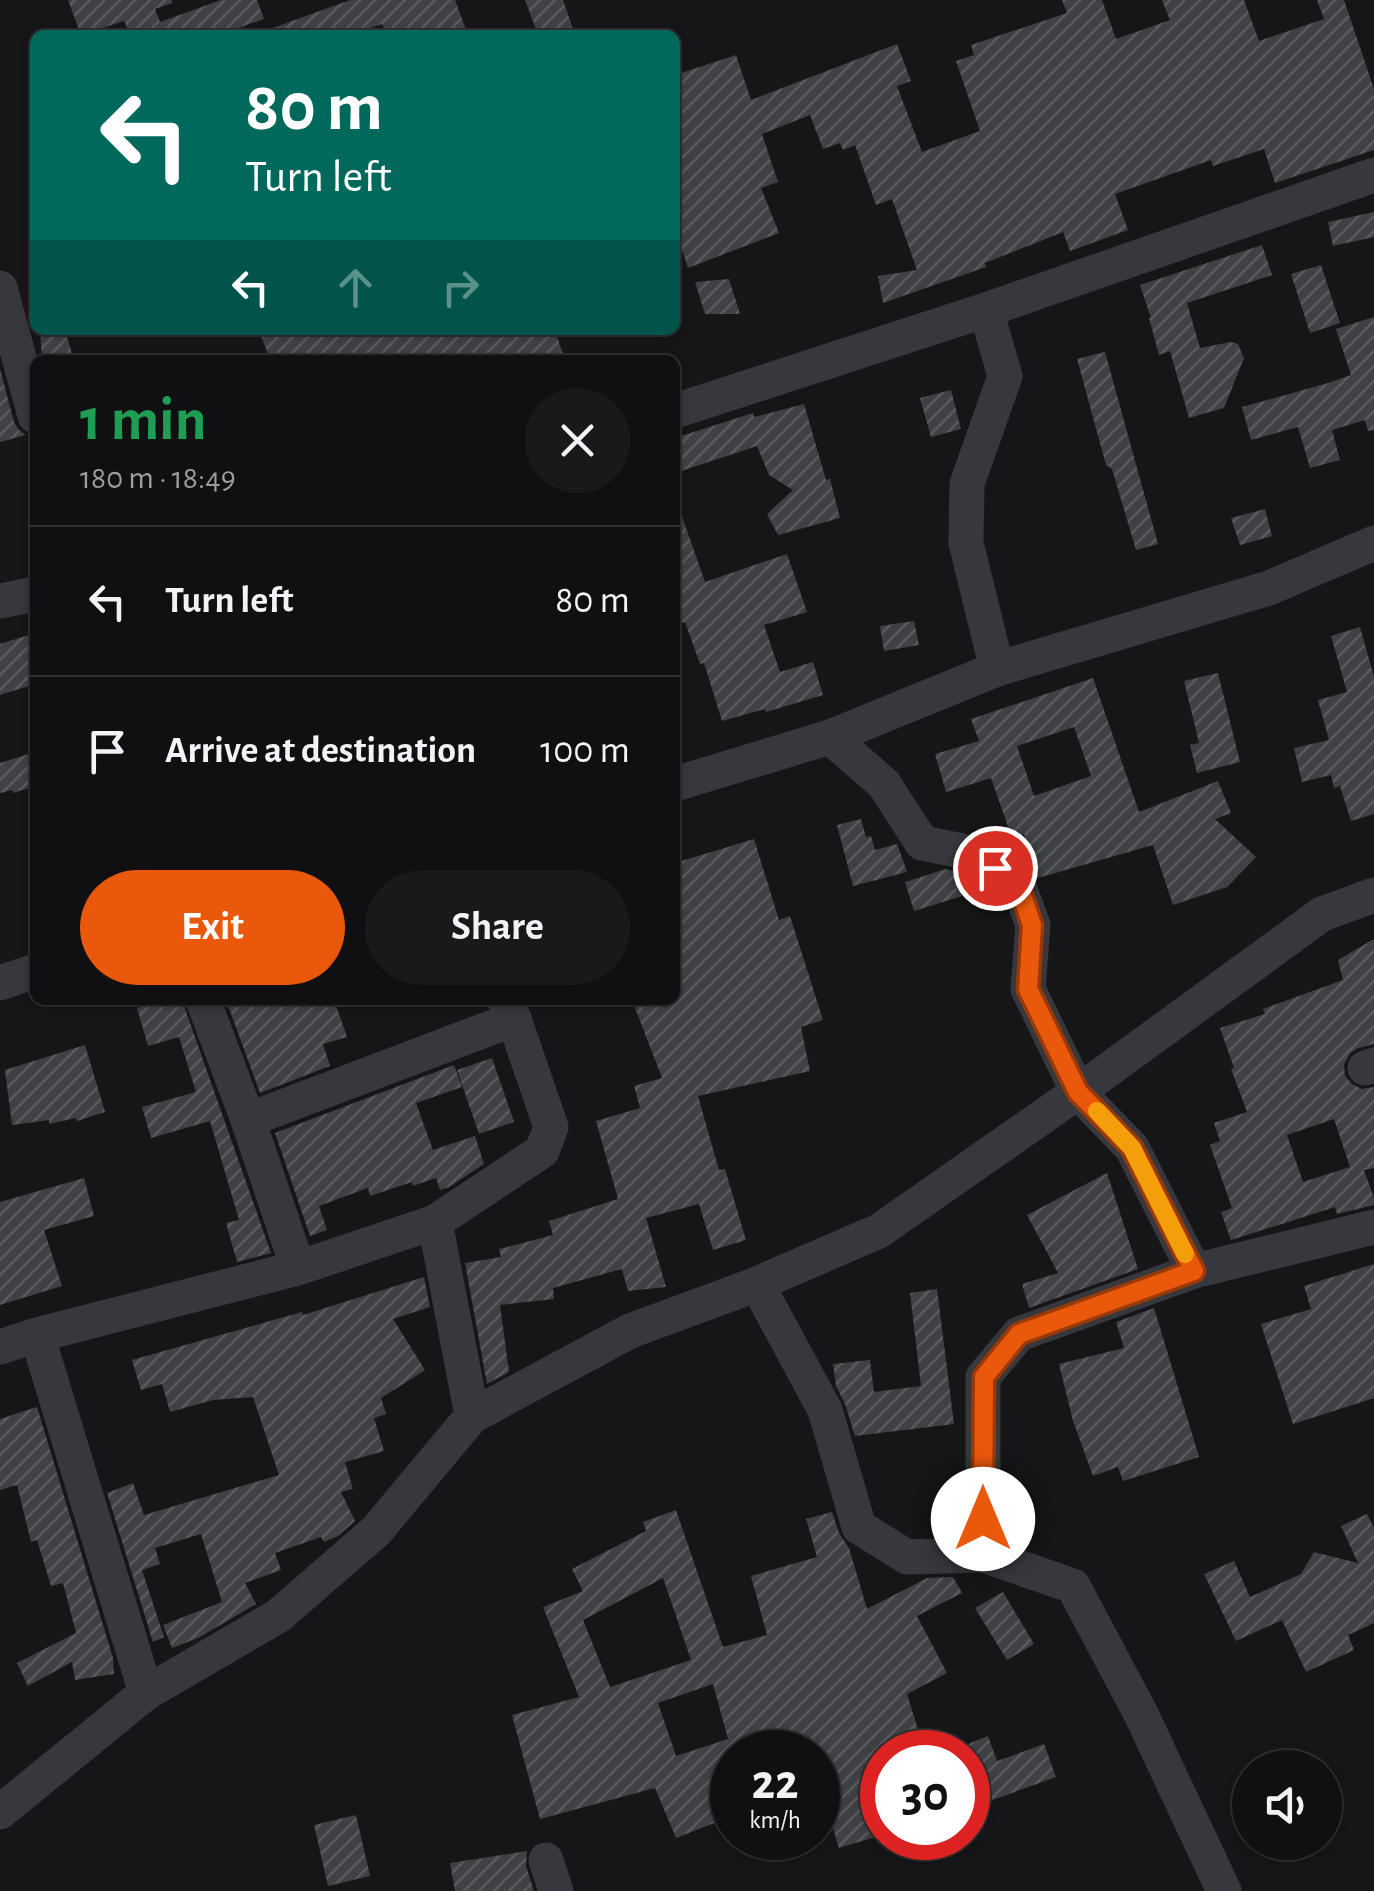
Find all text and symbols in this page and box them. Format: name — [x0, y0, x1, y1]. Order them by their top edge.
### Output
icon: left — [80, 70, 210, 200]
text: 80 m — [245, 73, 383, 143]
text: Turn left — [245, 155, 392, 200]
icon: left — [223, 260, 278, 315]
icon: ahead — [328, 260, 383, 315]
icon: right — [433, 260, 488, 315]
button: close — [525, 388, 630, 493]
text: 1 min — [80, 391, 206, 451]
text: 180 m · 18:49 — [80, 462, 236, 494]
icon: left — [80, 574, 135, 629]
text: Turn left — [165, 582, 293, 620]
text: 80 m — [555, 582, 630, 620]
icon: arrive — [80, 724, 135, 779]
text: Arrive at destination — [165, 732, 476, 770]
text: 100 m — [540, 732, 630, 770]
pin — [953, 826, 1038, 911]
icon: arrive — [968, 841, 1023, 896]
button: Exit — [80, 870, 345, 985]
button: Share — [365, 870, 630, 985]
position arrow — [931, 1467, 1035, 1571]
speed limit sign: 30 — [860, 1730, 990, 1860]
map controls — [1232, 1750, 1342, 1860]
button: sound — [1232, 1750, 1342, 1860]
text: 22 — [751, 1758, 799, 1808]
text: km/h — [749, 1808, 801, 1833]

